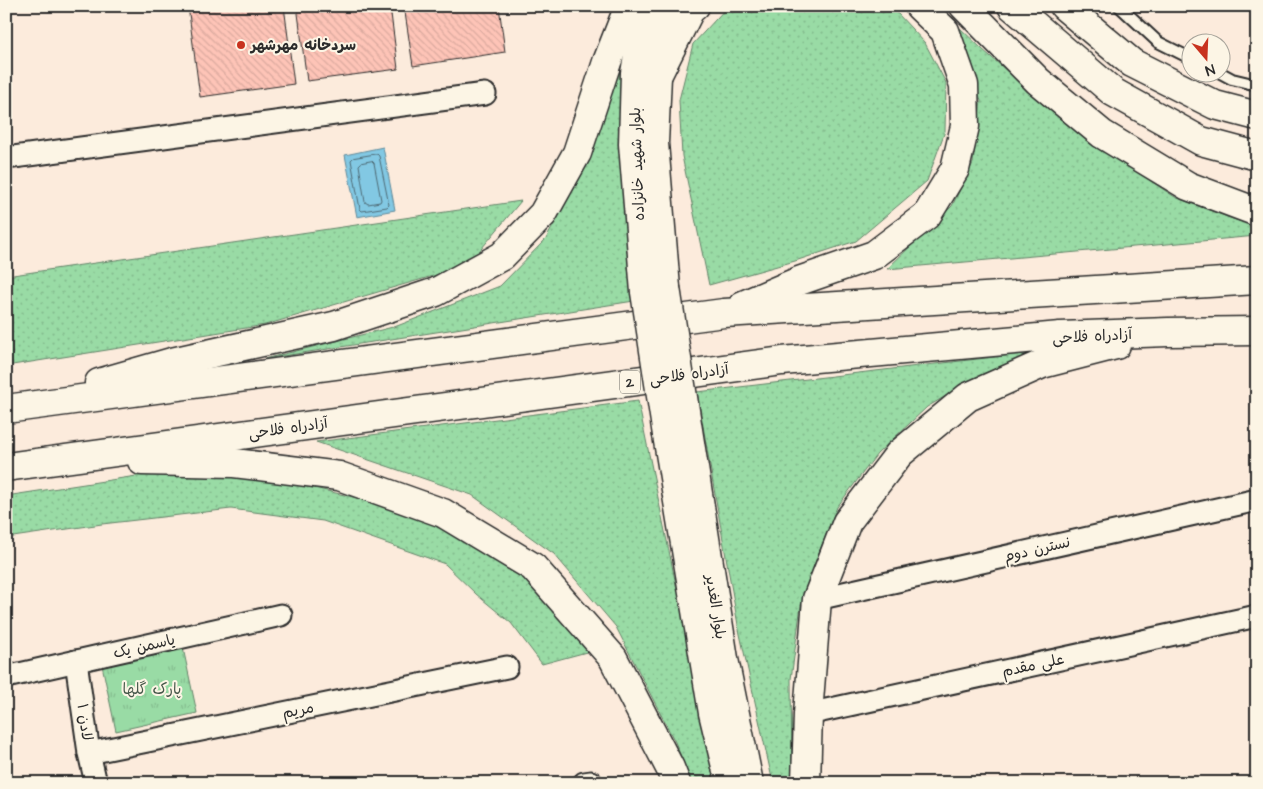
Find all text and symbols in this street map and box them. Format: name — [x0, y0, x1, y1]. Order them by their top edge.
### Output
north arrow — [1180, 32, 1230, 82]
place label: سردخانه مهرشهر — [249, 35, 356, 56]
marker: سردخانه مهرشهر — [235, 39, 247, 51]
text: N — [1202, 58, 1217, 80]
street label: بلوار شهید خانزاده — [625, 107, 650, 221]
street label: آزادراه فلاحی — [1052, 324, 1134, 349]
street label: آزادراه فلاحی — [648, 358, 731, 390]
road number: 2 — [620, 371, 640, 394]
street label: آزادراه فلاحی — [247, 412, 330, 444]
street label: نسترن دوم — [1002, 532, 1073, 568]
street label: بلوار الغدیر — [700, 572, 731, 641]
street label: یاسمن یک — [111, 629, 177, 664]
street label: علی مقدم — [1000, 649, 1066, 682]
park label: پارک گلها — [122, 679, 182, 700]
street label: مریم — [280, 697, 316, 725]
street label: لادن ۱ — [72, 702, 98, 742]

